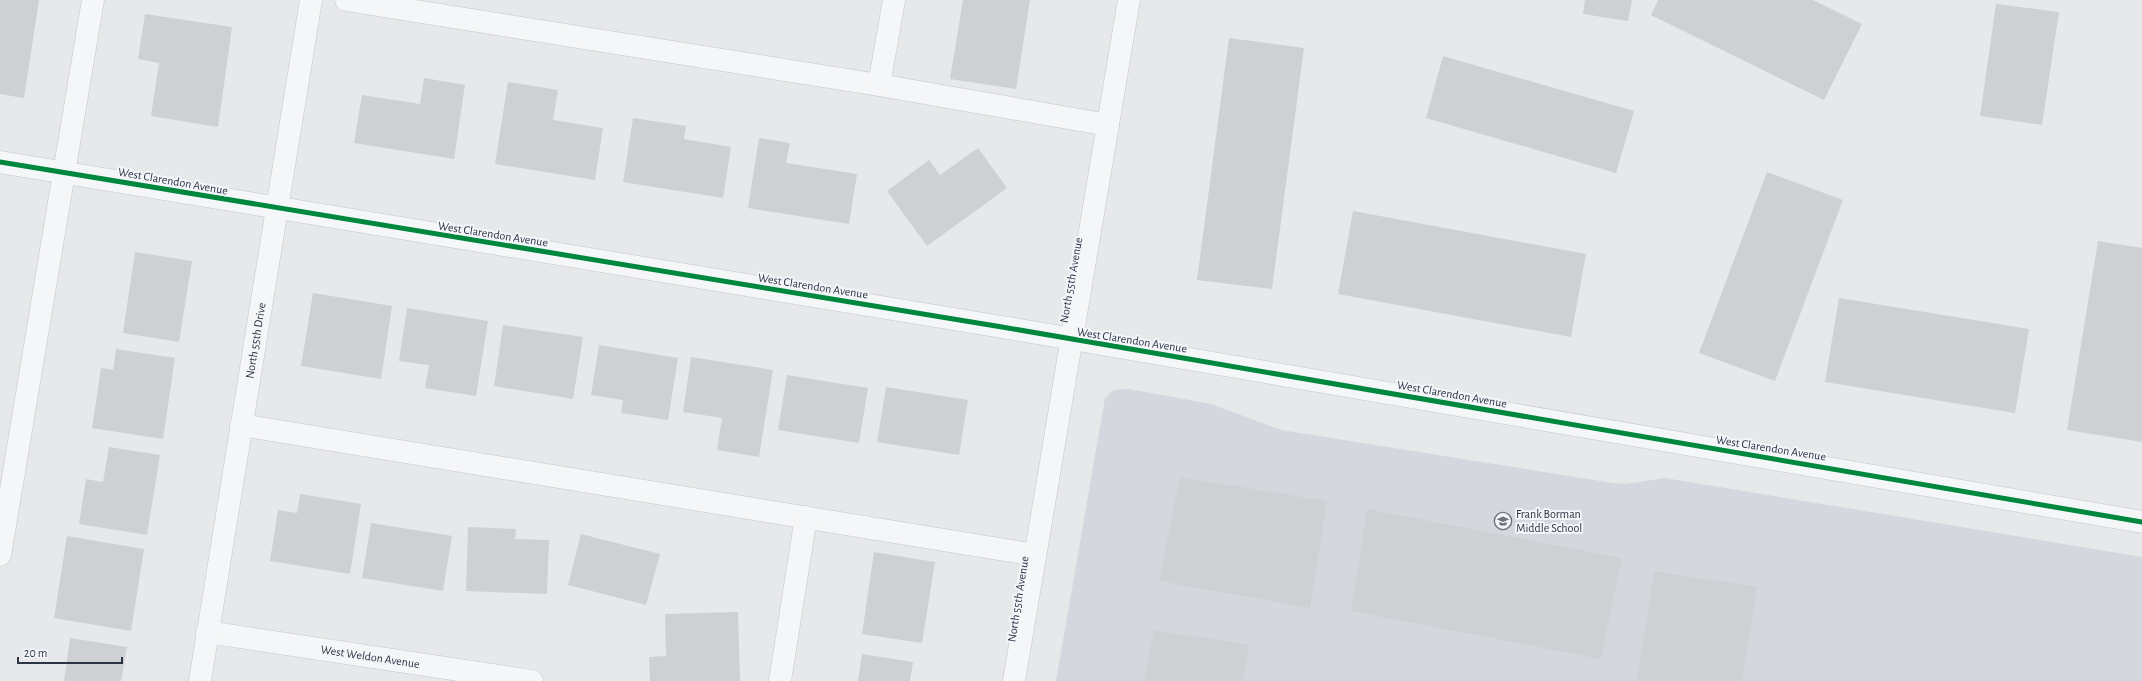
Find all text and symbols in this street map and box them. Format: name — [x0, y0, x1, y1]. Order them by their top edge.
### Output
street label: West Clarendon Avenue — [117, 165, 229, 197]
street label: West Clarendon Avenue — [437, 219, 549, 249]
street label: North 55th Avenue — [1058, 236, 1084, 324]
street label: West Clarendon Avenue — [757, 271, 869, 301]
street label: North 55th Drive — [243, 302, 268, 379]
street label: West Clarendon Avenue — [1076, 325, 1188, 355]
street label: West Clarendon Avenue — [1396, 378, 1508, 410]
street label: West Clarendon Avenue — [1715, 433, 1827, 463]
place label: Frank Borman Middle School — [1516, 508, 1582, 534]
school or university icon: Frank Borman Middle School — [1493, 511, 1513, 531]
street label: North 55th Avenue — [1005, 555, 1031, 643]
scale bar — [18, 639, 122, 665]
street label: West Weldon Avenue — [320, 643, 420, 670]
text: 20 m — [24, 647, 47, 659]

